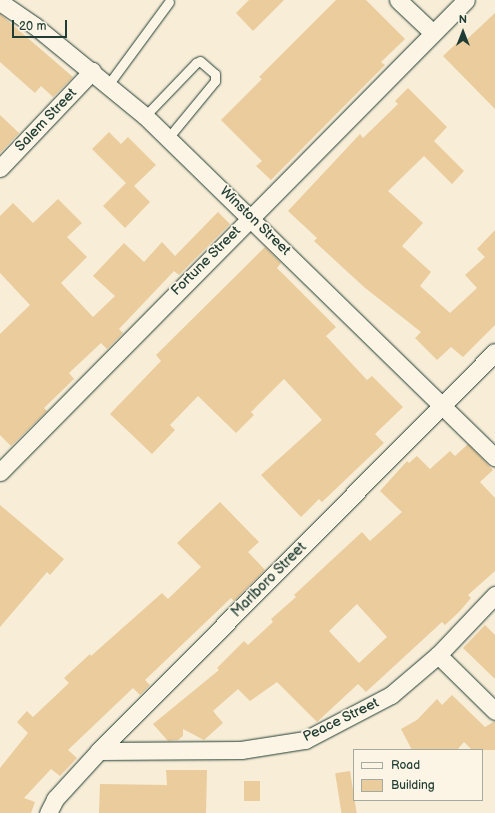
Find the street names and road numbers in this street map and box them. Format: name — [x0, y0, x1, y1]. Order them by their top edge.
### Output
street label: Salem Street — [12, 85, 80, 155]
street label: Winston Street — [216, 183, 294, 259]
street label: Fortune Street — [168, 223, 244, 299]
street label: Marlboro Street — [228, 539, 310, 621]
street label: Peace Street — [300, 694, 382, 746]

